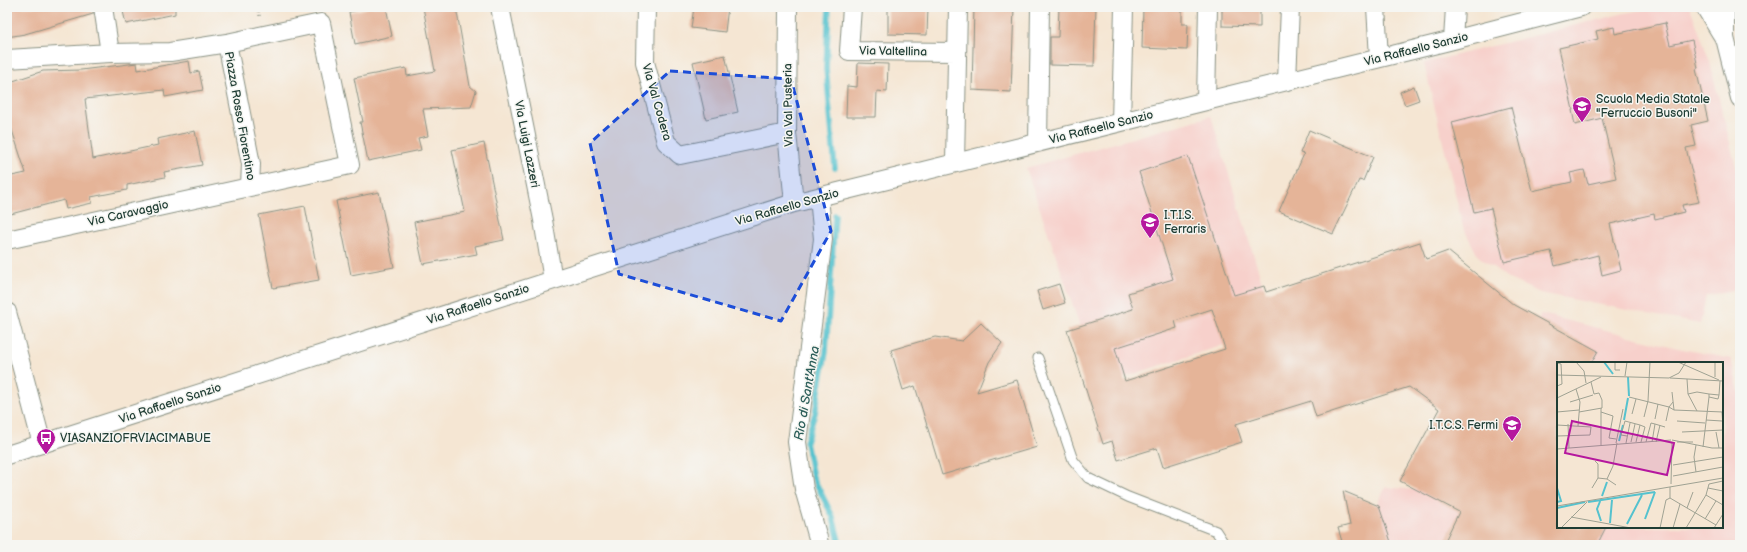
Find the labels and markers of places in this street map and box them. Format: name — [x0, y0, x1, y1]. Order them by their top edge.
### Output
place label: Scuola Media Statale "Ferruccio Busoni" — [1596, 92, 1710, 121]
school or university icon: Scuola Media Statale "Ferruccio Busoni" — [1571, 95, 1593, 123]
place label: I.T.I.S. Ferraris — [1164, 208, 1206, 237]
school or university icon: I.T.I.S. Ferraris — [1139, 211, 1161, 239]
school or university icon: I.T.C.S. Fermi — [1501, 414, 1523, 442]
place label: I.T.C.S. Fermi — [1429, 418, 1498, 433]
bus stop icon: VIASANZIOFRVIACIMABUE — [35, 427, 57, 455]
place label: VIASANZIOFRVIACIMABUE — [60, 431, 211, 446]

